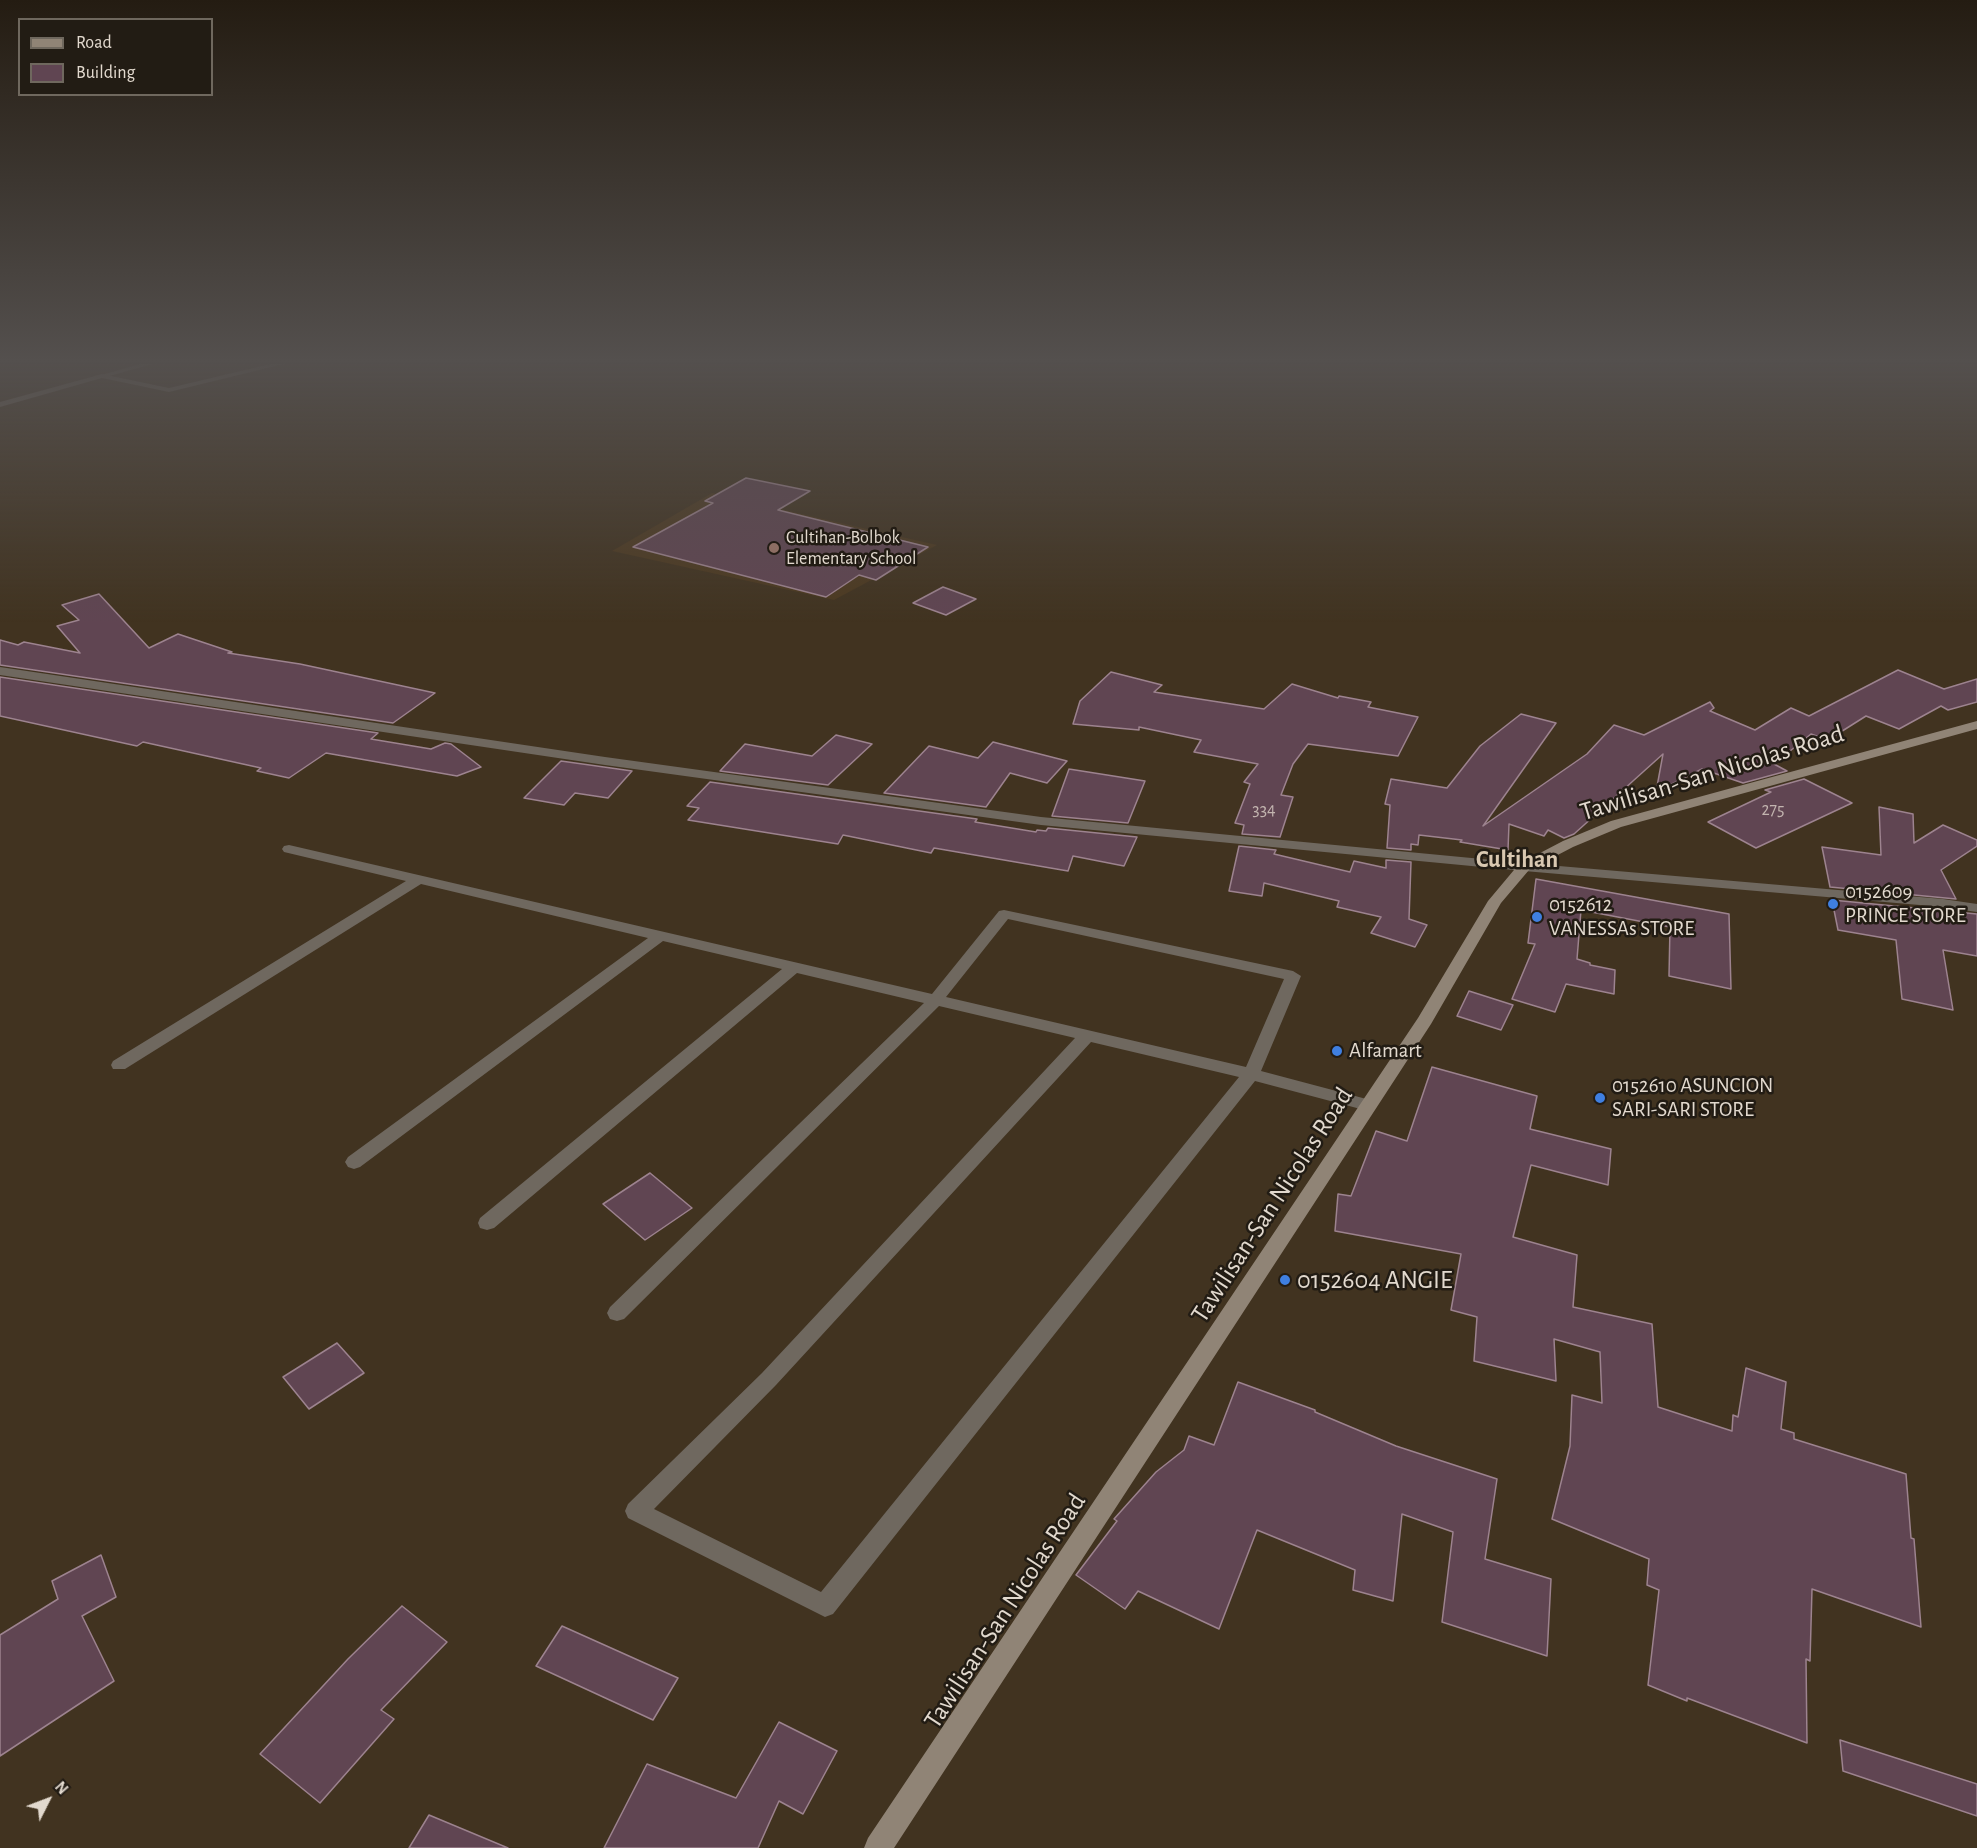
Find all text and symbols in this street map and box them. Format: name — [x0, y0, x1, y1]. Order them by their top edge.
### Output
legend — [18, 18, 213, 96]
text: Road — [76, 34, 112, 52]
text: Building — [76, 64, 135, 82]
place label: Cultihan-Bolbok Elementary School — [786, 527, 916, 570]
marker: Cultihan-Bolbok Elementary School — [767, 541, 781, 555]
street label: Tawilisan-San Nicolas Road — [1576, 718, 1848, 828]
house number: 334 — [1252, 799, 1276, 821]
house number: 275 — [1761, 799, 1785, 821]
district label: Cultihan — [1476, 846, 1558, 874]
place label: 0152609 PRINCE STORE — [1845, 879, 1966, 929]
place label: 0152612 VANESSAs STORE — [1549, 892, 1694, 942]
marker: 0152609 PRINCE STORE — [1826, 897, 1840, 911]
marker: 0152612 VANESSAs STORE — [1530, 910, 1544, 924]
place label: Alfamart — [1349, 1038, 1422, 1064]
marker: Alfamart — [1330, 1044, 1344, 1058]
place label: 0152610 ASUNCION SARI-SARI STORE — [1612, 1073, 1773, 1123]
street label: Tawilisan-San Nicolas Road — [1184, 1082, 1360, 1328]
marker: 0152610 ASUNCION SARI-SARI STORE — [1593, 1091, 1607, 1105]
place label: 0152604 ANGIE — [1297, 1264, 1453, 1296]
marker: 0152604 ANGIE — [1278, 1273, 1292, 1287]
street label: Tawilisan-San Nicolas Road — [917, 1488, 1093, 1734]
north arrow — [18, 1770, 78, 1830]
text: N — [52, 1778, 71, 1797]

